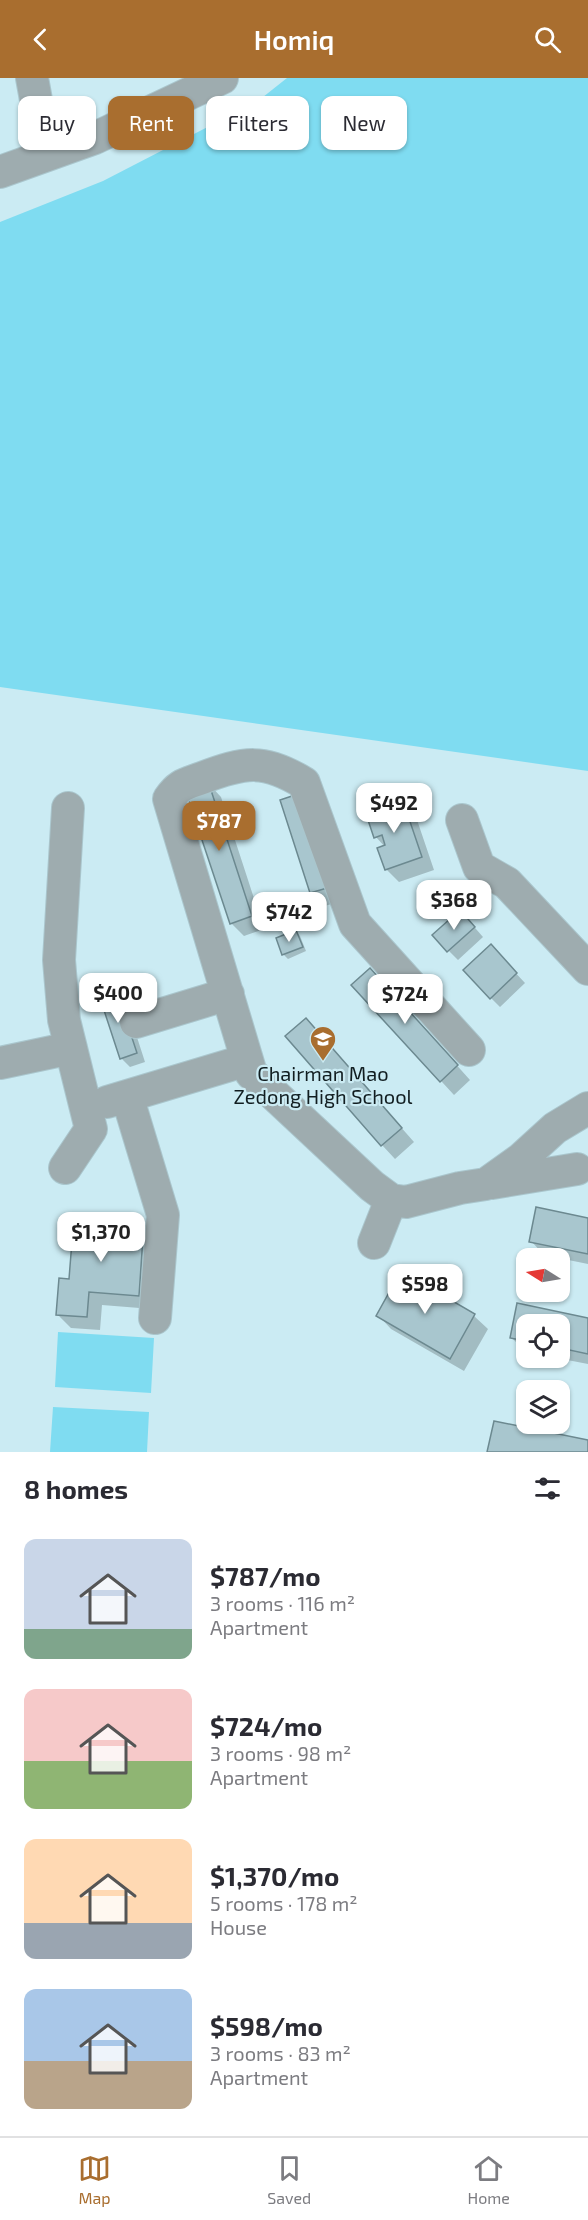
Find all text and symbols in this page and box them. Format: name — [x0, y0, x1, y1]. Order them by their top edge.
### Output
icon: back — [24, 23, 57, 56]
text: Homiq — [254, 23, 334, 55]
icon: search — [531, 23, 564, 56]
chip: Buy — [18, 96, 96, 150]
chip: Rent — [108, 96, 194, 150]
chip: Filters — [206, 96, 309, 150]
chip: New — [321, 96, 407, 150]
pin: $492 — [358, 783, 430, 834]
text: $492 — [370, 790, 418, 814]
pin: $787 — [183, 801, 255, 852]
text: $787 — [196, 808, 242, 832]
pin: $368 — [418, 880, 490, 931]
text: $368 — [430, 887, 478, 911]
pin: $742 — [253, 892, 325, 943]
text: $742 — [266, 899, 312, 923]
pin: $400 — [82, 973, 154, 1024]
pin: $724 — [369, 974, 441, 1025]
text: $400 — [93, 980, 143, 1004]
text: $724 — [382, 981, 428, 1005]
school or university icon: Chairman Mao Zedong High School — [308, 1024, 338, 1062]
place label: Chairman Mao Zedong High School — [234, 1061, 413, 1108]
pin: $1,370 — [52, 1212, 150, 1263]
text: $1,370 — [71, 1219, 131, 1243]
north arrow — [516, 1248, 570, 1302]
map controls — [516, 1248, 570, 1434]
pin: $598 — [389, 1264, 461, 1315]
text: $598 — [402, 1271, 448, 1295]
button: locate — [516, 1314, 570, 1368]
button: layers — [516, 1380, 570, 1434]
icon: filters — [531, 1472, 564, 1505]
text: 8 homes — [24, 1473, 128, 1504]
text: $787/mo — [210, 1560, 321, 1591]
icon: home — [72, 1563, 144, 1635]
text: 3 rooms · 116 m² — [210, 1591, 355, 1615]
text: Apartment — [210, 1615, 308, 1639]
text: $724/mo — [210, 1710, 322, 1741]
icon: home — [72, 1713, 144, 1785]
text: 3 rooms · 98 m² — [210, 1741, 351, 1765]
text: Apartment — [210, 1765, 308, 1789]
text: $1,370/mo — [210, 1860, 339, 1891]
icon: home — [72, 1863, 144, 1935]
text: 5 rooms · 178 m² — [210, 1891, 358, 1915]
text: House — [210, 1915, 267, 1939]
text: $598/mo — [210, 2010, 323, 2041]
icon: home — [72, 2013, 144, 2085]
text: 3 rooms · 83 m² — [210, 2041, 351, 2065]
text: Apartment — [210, 2065, 308, 2089]
tab: Map — [78, 2152, 111, 2207]
tab: Saved — [267, 2152, 311, 2207]
tab: Home — [467, 2152, 510, 2207]

